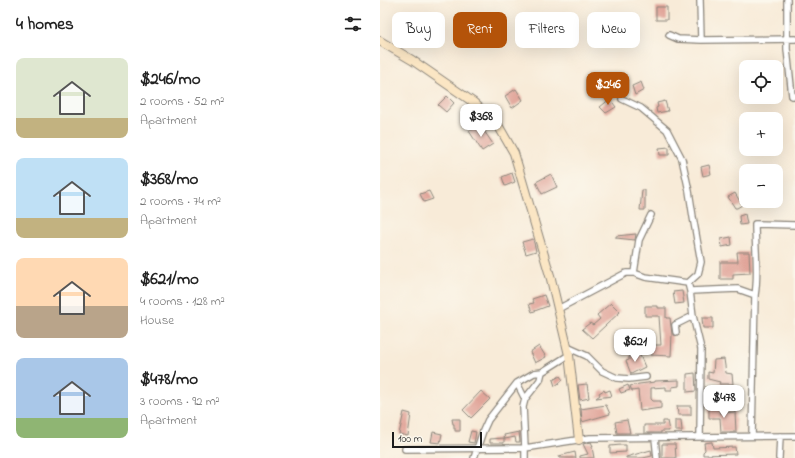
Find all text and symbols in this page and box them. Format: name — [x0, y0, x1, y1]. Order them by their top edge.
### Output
text: 4 homes — [16, 12, 74, 37]
chip: Buy — [392, 12, 445, 48]
chip: Rent — [453, 12, 507, 48]
chip: Filters — [515, 12, 579, 48]
chip: New — [587, 12, 640, 48]
icon: filters — [342, 13, 364, 35]
map controls — [739, 60, 783, 208]
button: locate — [739, 60, 783, 104]
text: $246/mo — [140, 67, 201, 92]
pin: $246 — [584, 72, 632, 106]
icon: home — [48, 74, 96, 122]
text: $246 — [595, 75, 621, 94]
text: 2 rooms · 52 m² — [140, 92, 224, 111]
pin: $368 — [457, 104, 505, 138]
text: $368 — [469, 107, 493, 126]
text: Apartment — [140, 111, 197, 130]
button: + — [739, 112, 783, 156]
button: − — [739, 164, 783, 208]
text: $368/mo — [140, 167, 198, 192]
icon: home — [48, 174, 96, 222]
text: 2 rooms · 74 m² — [140, 192, 221, 211]
text: Apartment — [140, 211, 197, 230]
text: $621/mo — [140, 267, 199, 292]
icon: home — [48, 274, 96, 322]
text: 4 rooms · 128 m² — [140, 292, 225, 311]
text: House — [140, 311, 174, 330]
pin: $621 — [611, 329, 659, 363]
text: $621 — [623, 332, 647, 351]
text: $478/mo — [140, 367, 198, 392]
icon: home — [48, 374, 96, 422]
pin: $478 — [700, 385, 748, 419]
text: $478 — [712, 388, 736, 407]
text: 3 rooms · 92 m² — [140, 392, 220, 411]
text: Apartment — [140, 411, 197, 430]
scale bar — [392, 430, 482, 449]
text: 100 m — [398, 431, 422, 447]

